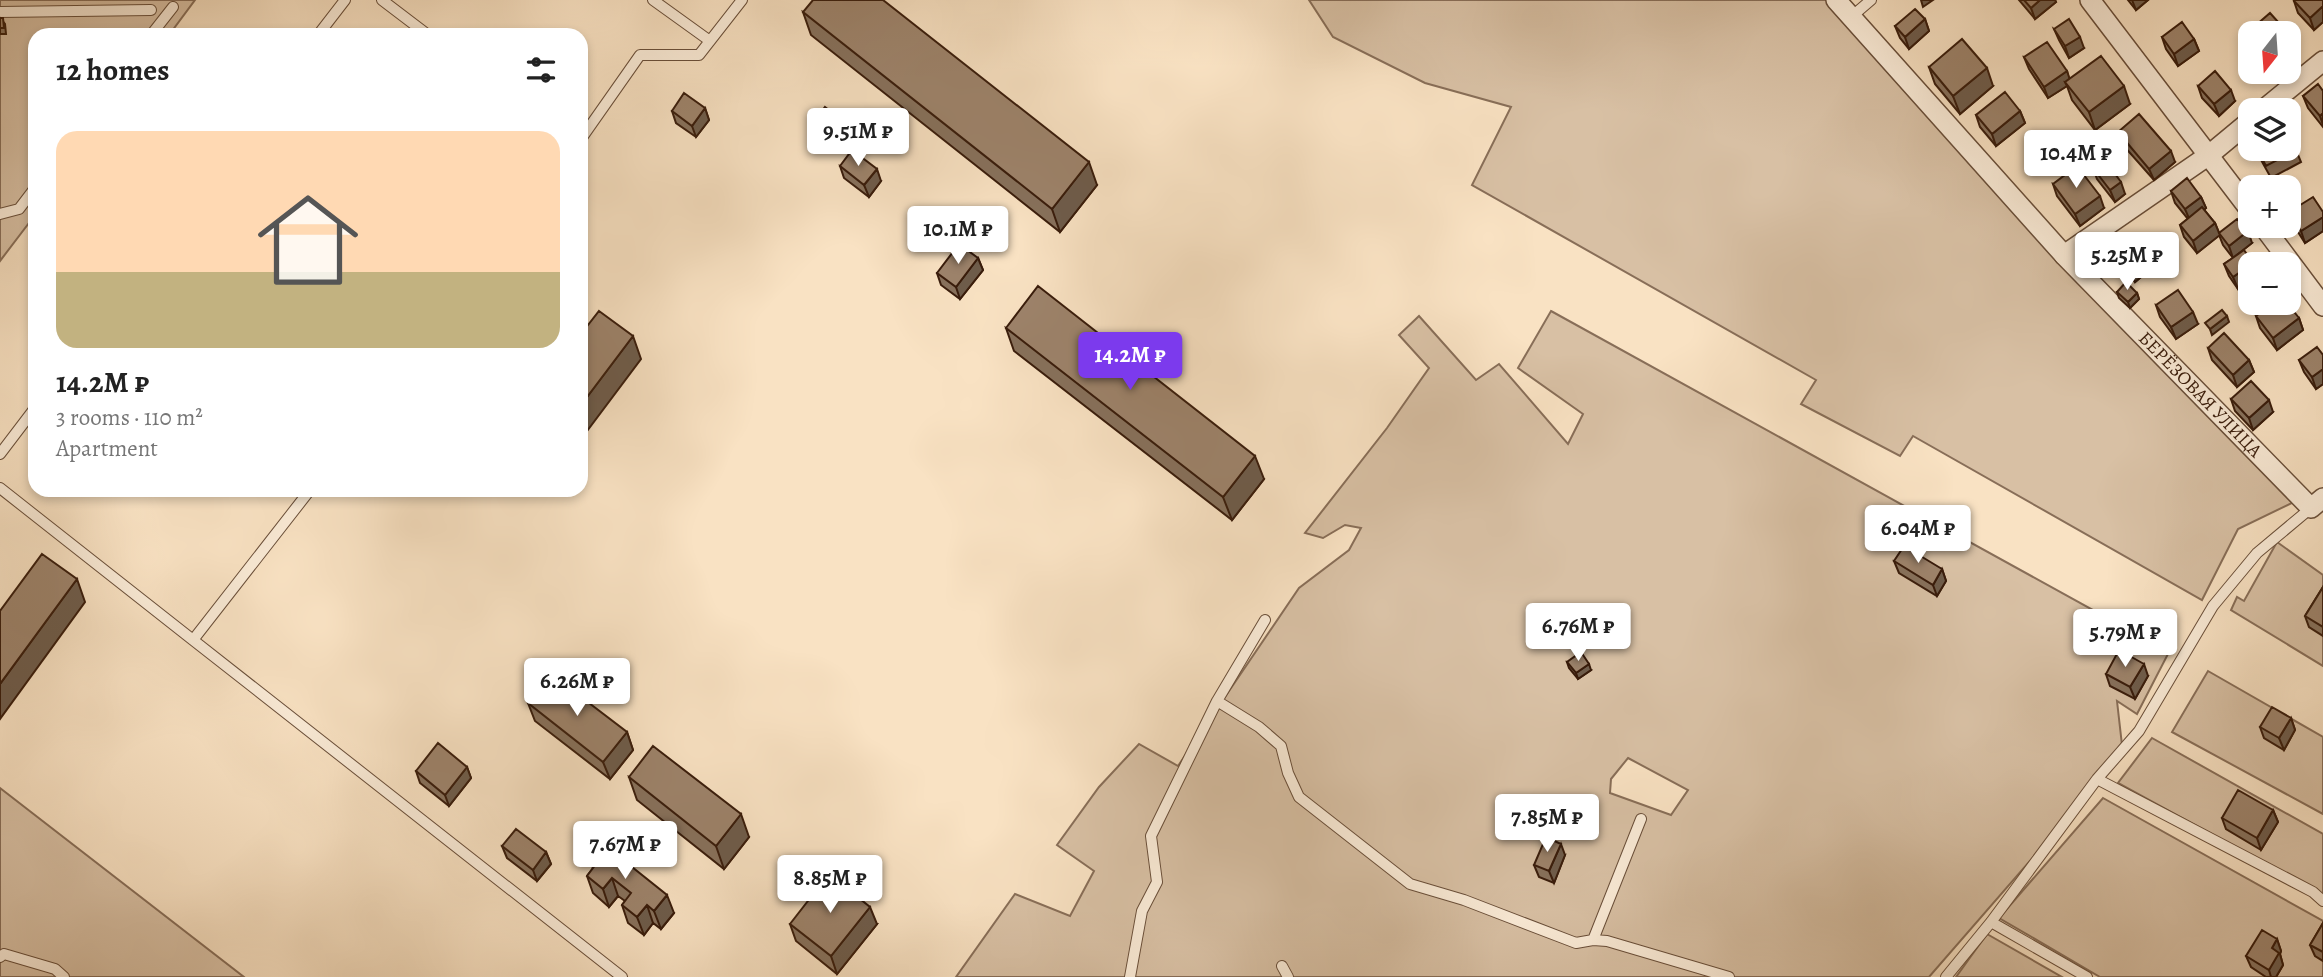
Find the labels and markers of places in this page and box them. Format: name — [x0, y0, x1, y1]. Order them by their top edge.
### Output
pin: 9.51M ₽ — [793, 108, 923, 168]
pin: 10.4M ₽ — [2011, 130, 2141, 190]
pin: 10.1M ₽ — [893, 206, 1023, 266]
pin: 5.25M ₽ — [2062, 232, 2192, 292]
pin: 14.2M ₽ — [1065, 332, 1195, 392]
pin: 6.04M ₽ — [1853, 505, 1983, 565]
pin: 6.76M ₽ — [1513, 604, 1643, 663]
pin: 5.79M ₽ — [2060, 610, 2190, 669]
pin: 6.26M ₽ — [512, 658, 642, 718]
pin: 7.85M ₽ — [1482, 794, 1612, 854]
pin: 7.67M ₽ — [560, 822, 690, 881]
pin: 8.85M ₽ — [765, 856, 895, 915]

